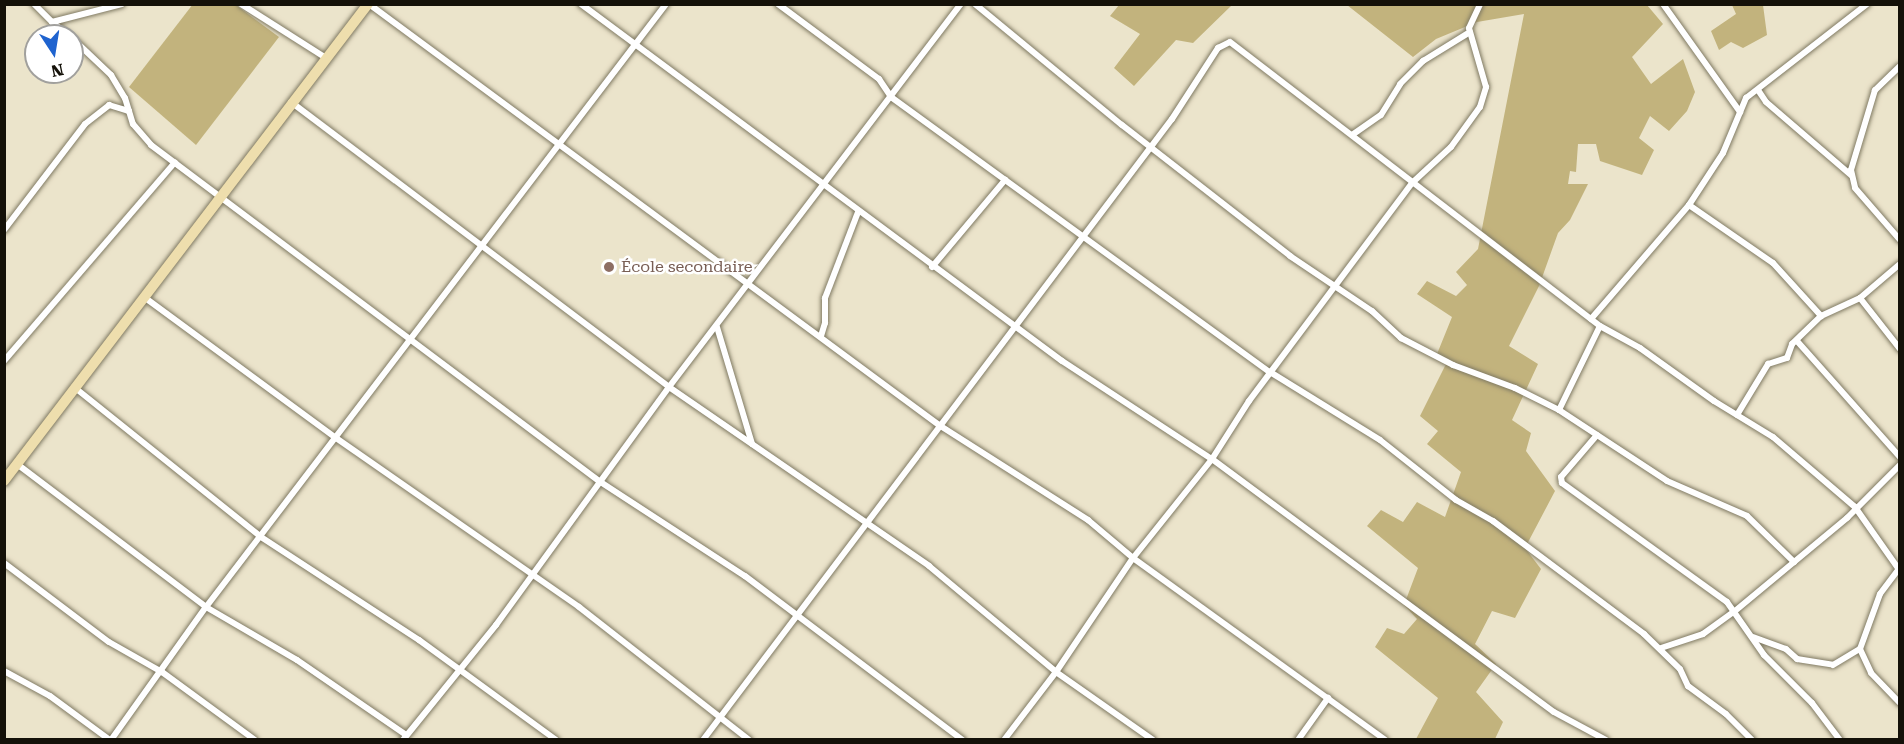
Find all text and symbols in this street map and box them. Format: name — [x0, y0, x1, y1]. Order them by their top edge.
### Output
north arrow — [24, 24, 84, 84]
text: N — [49, 60, 65, 81]
place label: École secondaire — [621, 257, 753, 277]
marker: École secondaire — [602, 260, 616, 274]

